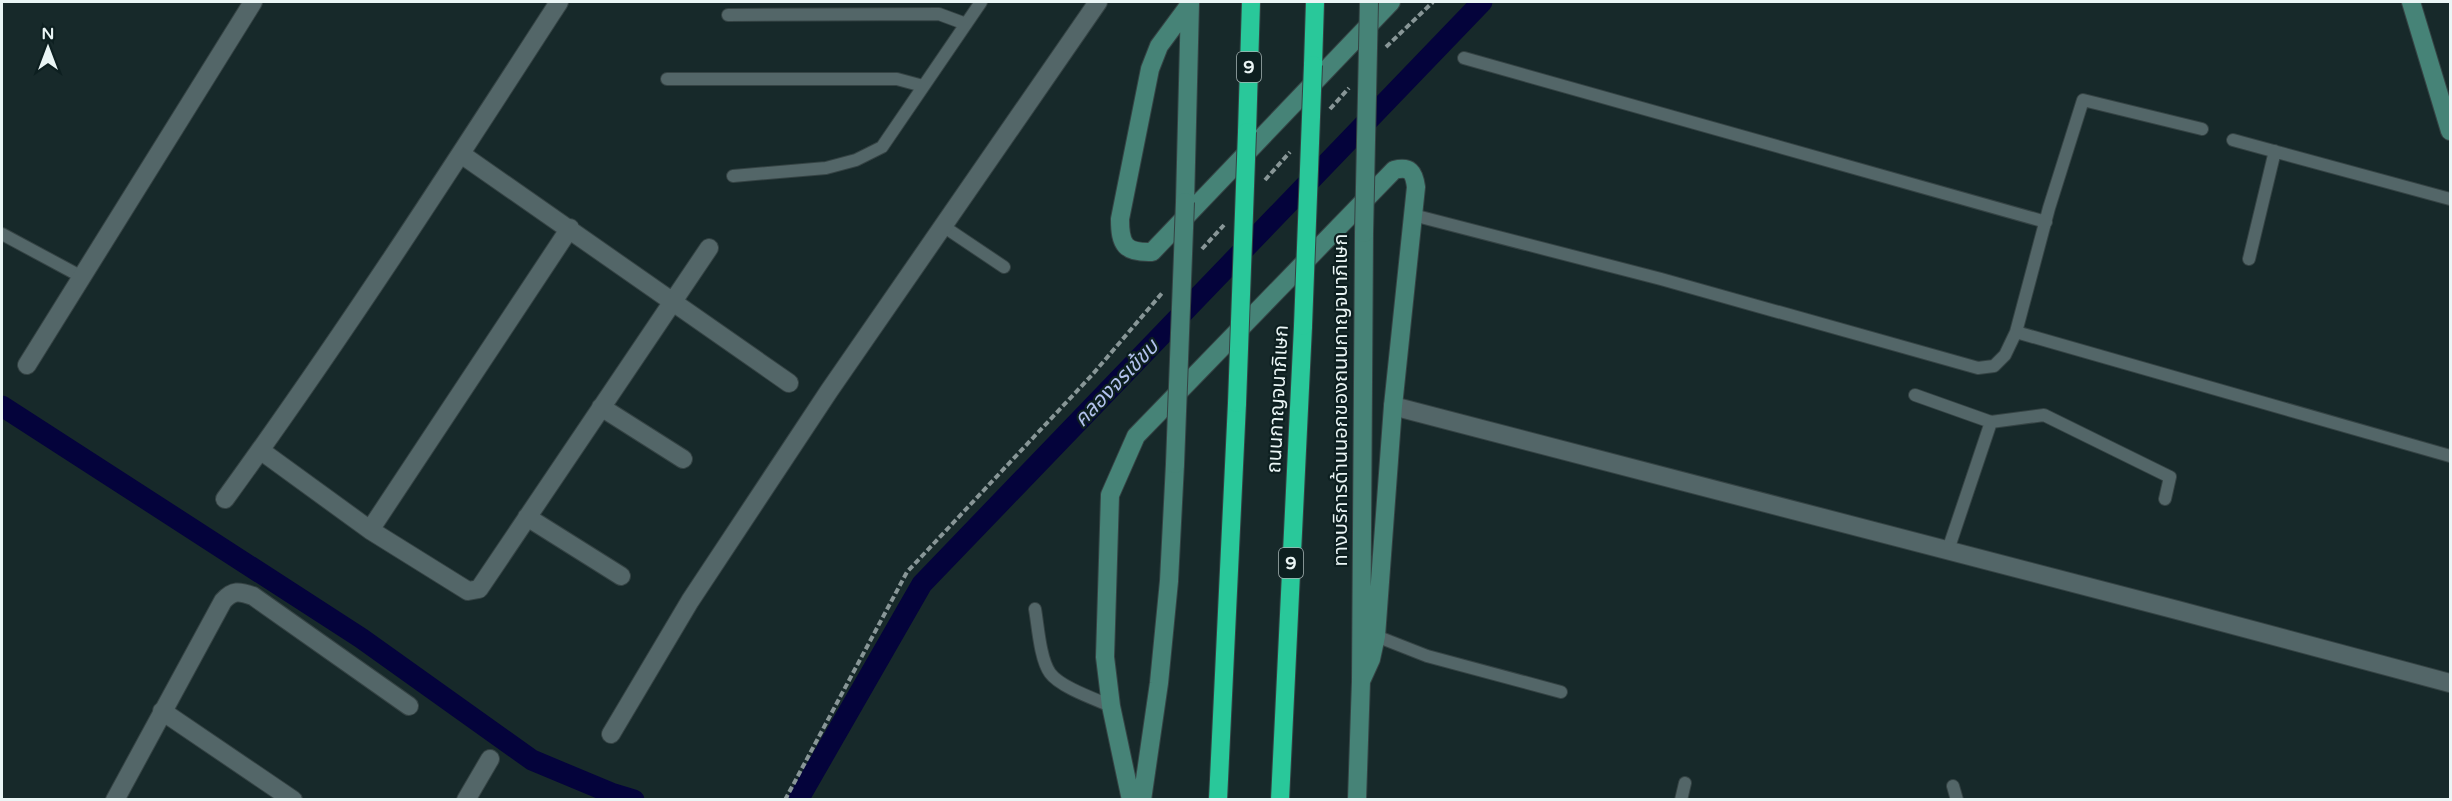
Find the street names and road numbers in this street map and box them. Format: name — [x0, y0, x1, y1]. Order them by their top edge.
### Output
road number: 9 — [1237, 52, 1261, 82]
street label: ทางบริการด้านนอกของถนนกาญจนาภิเษก — [1329, 234, 1353, 566]
street label: ถนนกาญจนาภิเษก — [1262, 324, 1294, 474]
road number: 9 — [1279, 548, 1303, 578]

